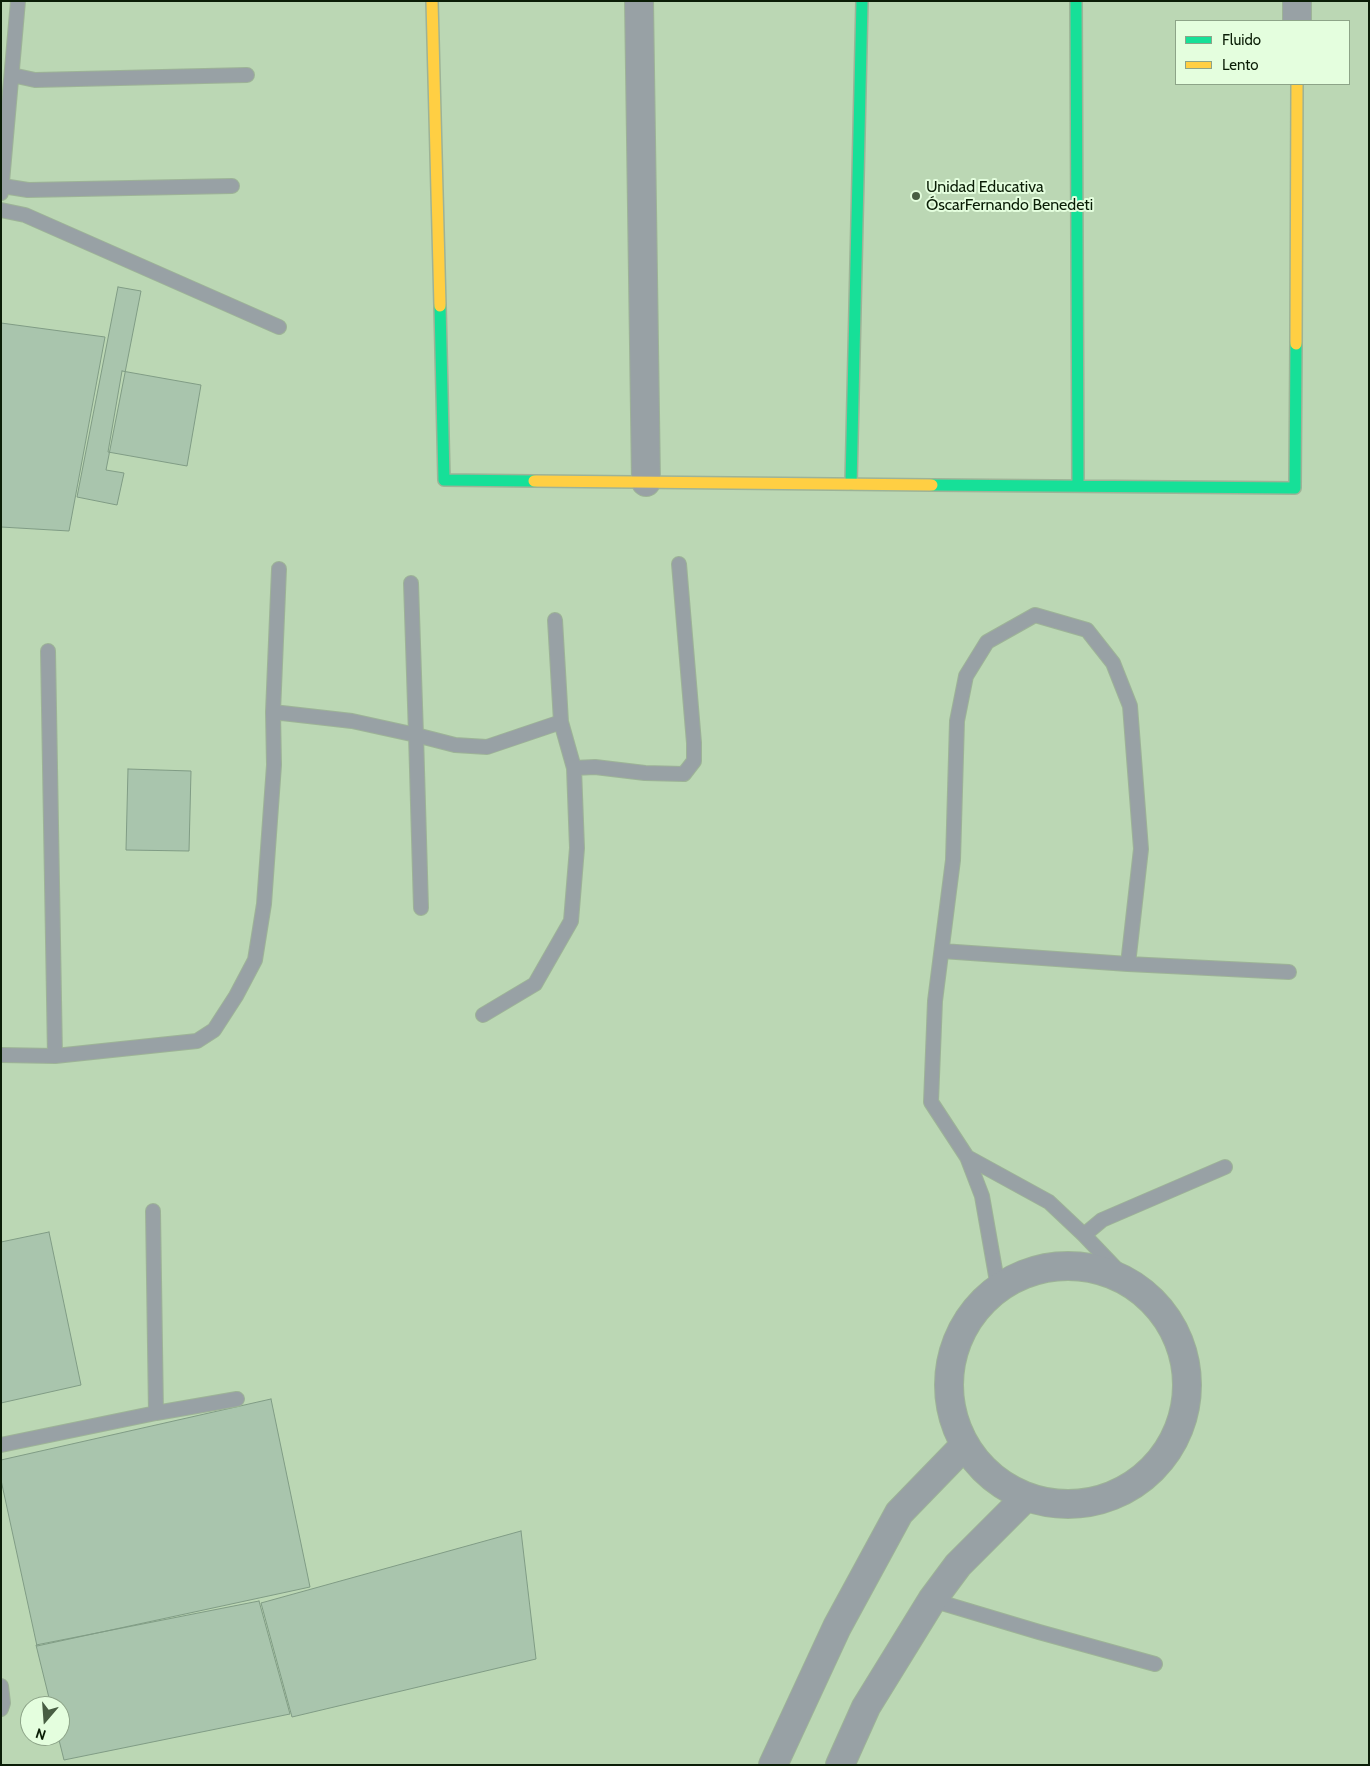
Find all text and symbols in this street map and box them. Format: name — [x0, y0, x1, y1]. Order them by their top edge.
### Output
legend — [1175, 20, 1350, 85]
text: Fluido — [1222, 31, 1261, 49]
text: Lento — [1222, 56, 1259, 74]
place label: Unidad Educativa ÓscarFernando Benedeti — [926, 177, 1093, 215]
marker: Unidad Educativa ÓscarFernando Benedeti — [910, 190, 922, 202]
north arrow — [20, 1696, 70, 1746]
text: N — [33, 1724, 48, 1744]

